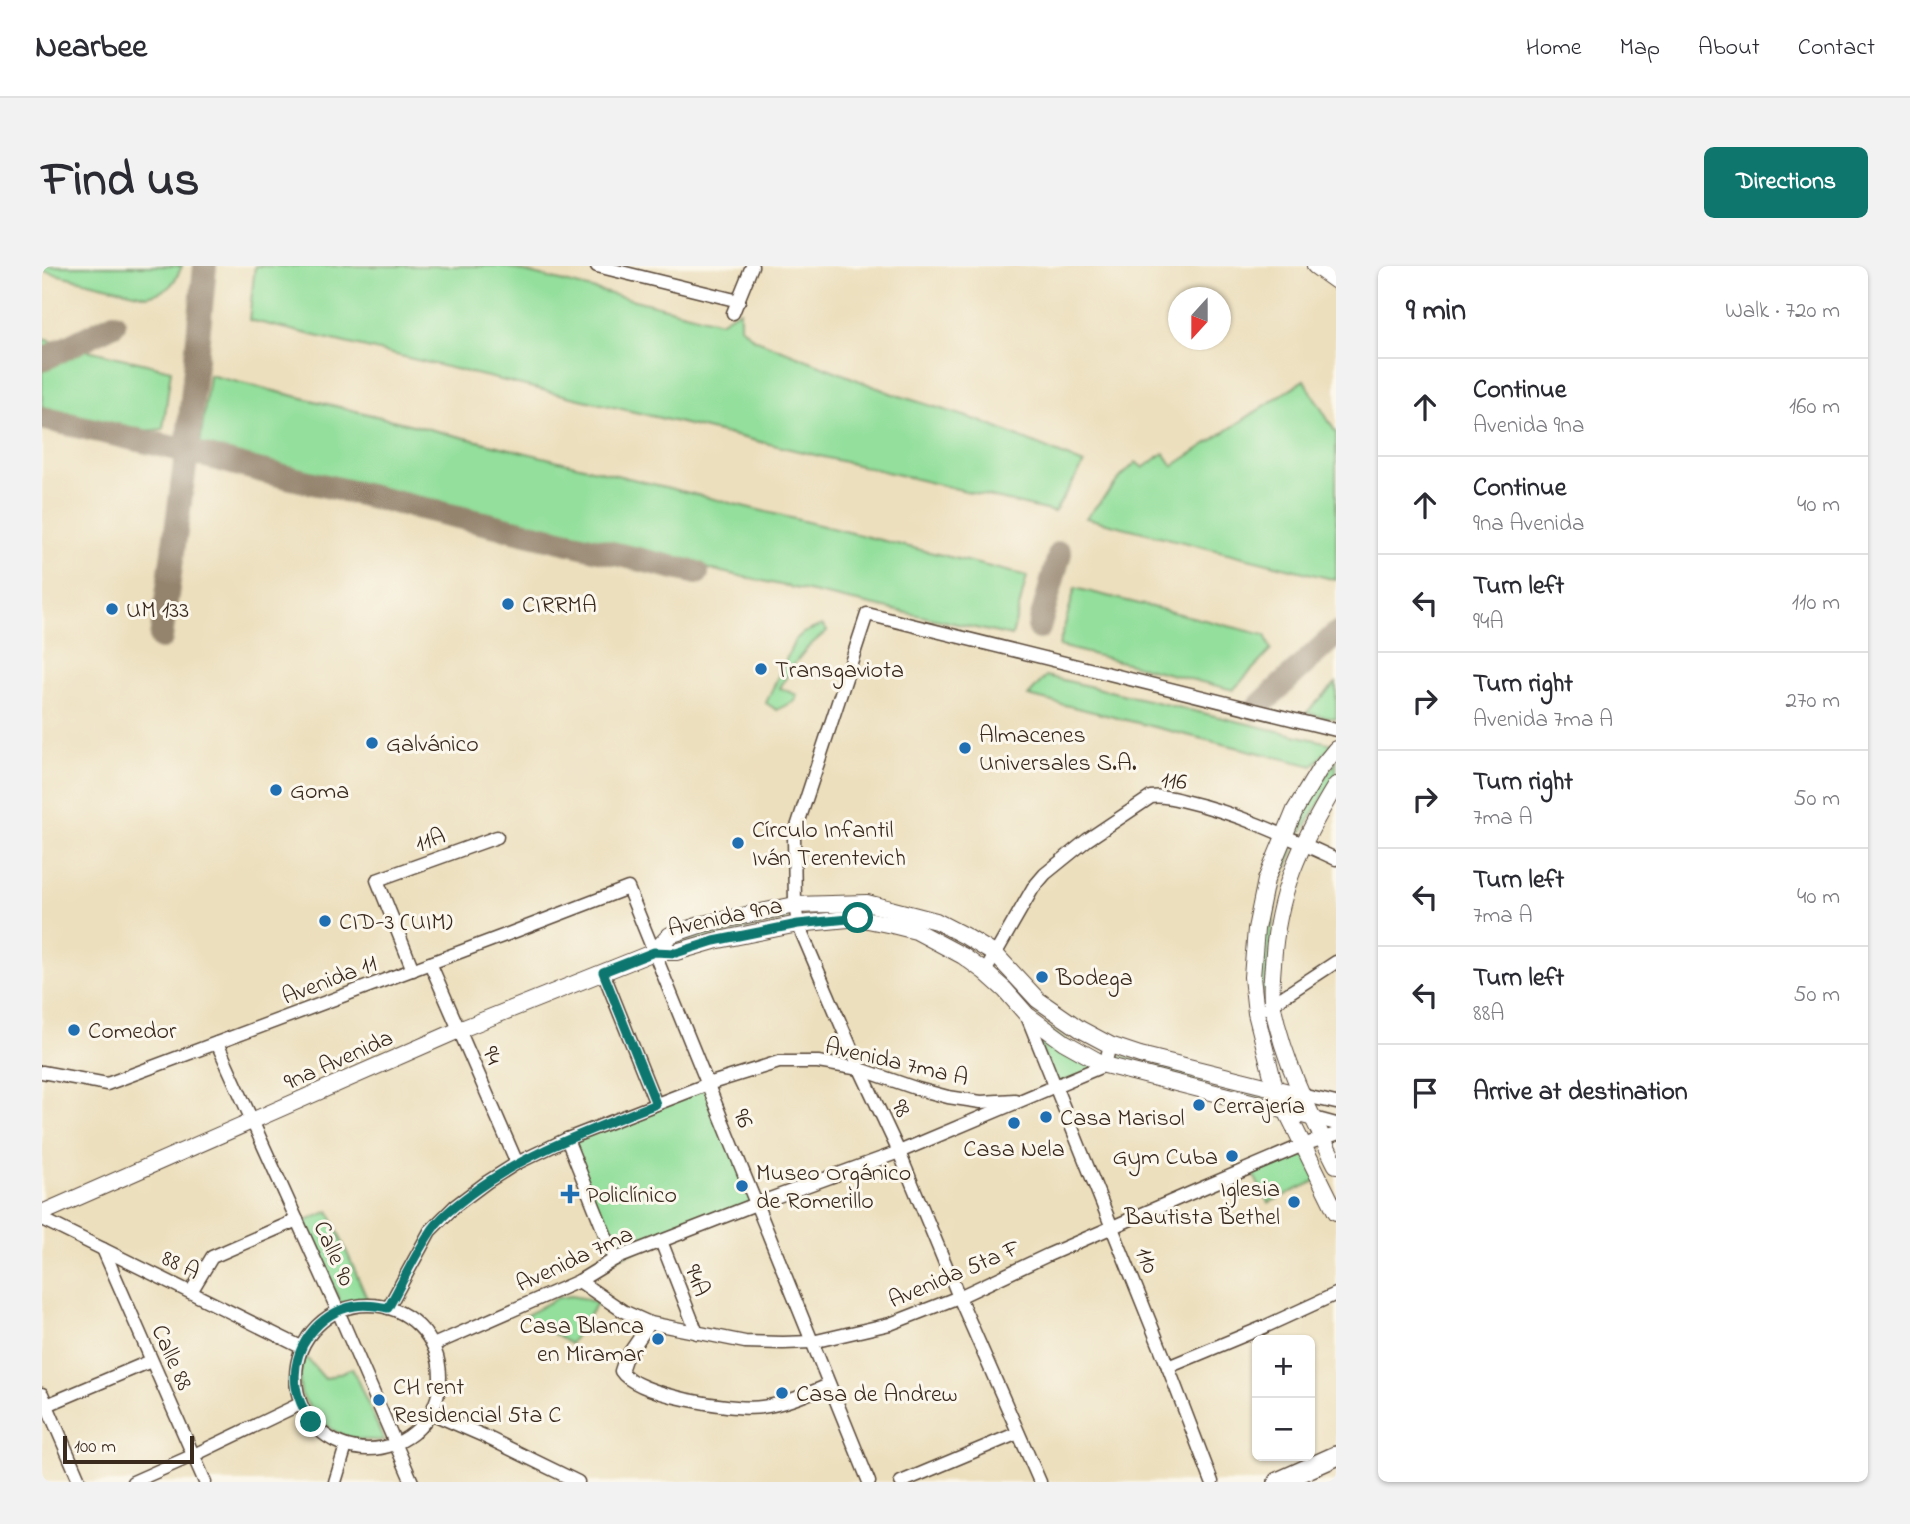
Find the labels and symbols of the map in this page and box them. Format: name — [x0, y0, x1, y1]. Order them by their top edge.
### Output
north arrow — [1168, 287, 1231, 350]
place label: CIRRMA — [522, 589, 597, 624]
place label: UM 133 — [126, 594, 189, 629]
marker: CIRRMA — [500, 596, 516, 612]
marker: UM 133 — [104, 601, 120, 617]
place label: Transgaviota — [775, 654, 904, 689]
marker: Transgaviota — [753, 661, 769, 677]
place label: Almacenes Universales S.A. — [979, 719, 1137, 782]
place label: Galvánico — [386, 728, 479, 763]
marker: Galvánico — [364, 735, 380, 751]
marker: Almacenes Universales S.A. — [957, 740, 973, 756]
street label: 116 — [1159, 764, 1189, 801]
place label: Goma — [290, 775, 349, 810]
marker: Goma — [268, 782, 284, 798]
place label: Círculo Infantil Iván Terentevich — [752, 814, 906, 877]
street label: 11A — [411, 820, 451, 863]
marker: Círculo Infantil Iván Terentevich — [730, 835, 746, 851]
street label: Avenida 9na — [665, 889, 786, 948]
route start — [842, 902, 873, 933]
place label: CID-3 (UIM) — [339, 906, 453, 941]
marker: CID-3 (UIM) — [317, 913, 333, 929]
street label: Avenida 11 — [277, 947, 383, 1015]
place label: Bodega — [1055, 962, 1133, 997]
marker: Bodega — [1034, 969, 1050, 985]
place label: Comedor — [88, 1015, 177, 1050]
marker: Comedor — [66, 1022, 82, 1038]
street label: 9na Avenida — [279, 1022, 399, 1101]
street label: Avenida 7ma A — [821, 1030, 972, 1097]
street label: 94 — [471, 1041, 510, 1071]
place label: Cerrajería — [1213, 1090, 1305, 1125]
street label: 98 — [880, 1094, 919, 1124]
marker: Cerrajería — [1191, 1097, 1207, 1113]
place label: Casa Marisol — [1060, 1102, 1185, 1137]
street label: 96 — [722, 1104, 761, 1134]
marker: Casa Marisol — [1038, 1109, 1054, 1125]
marker: Casa Nela — [1006, 1115, 1022, 1131]
place label: Casa Nela — [963, 1133, 1065, 1168]
place label: Gym Cuba — [1113, 1141, 1218, 1177]
marker: Gym Cuba — [1224, 1148, 1240, 1164]
place label: Museo Orgánico de Romerillo — [756, 1157, 911, 1220]
place label: Iglesia Bautista Bethel — [1123, 1173, 1280, 1236]
marker: Museo Orgánico de Romerillo — [734, 1178, 750, 1194]
place label: Policlínico — [586, 1179, 677, 1214]
marker: Policlínico — [560, 1184, 580, 1204]
marker: Iglesia Bautista Bethel — [1286, 1194, 1302, 1210]
street label: Calle 90 — [303, 1216, 363, 1292]
street label: Avenida 7ma — [511, 1218, 639, 1303]
street label: Avenida 5ta F — [884, 1232, 1027, 1319]
street label: 88 A — [155, 1242, 205, 1290]
street label: 110 — [1125, 1242, 1167, 1279]
street label: 94A — [674, 1260, 718, 1302]
place label: Casa Blanca en Miramar — [520, 1310, 645, 1373]
street label: Calle 88 — [141, 1319, 201, 1397]
marker: Casa Blanca en Miramar — [650, 1331, 666, 1347]
place label: CH rent Residencial 5ta C — [393, 1371, 562, 1434]
place label: Casa de Andrew — [796, 1378, 958, 1413]
marker: Casa de Andrew — [774, 1385, 790, 1401]
marker: CH rent Residencial 5ta C — [371, 1392, 387, 1408]
route end — [295, 1406, 326, 1437]
scale bar — [63, 1433, 194, 1465]

